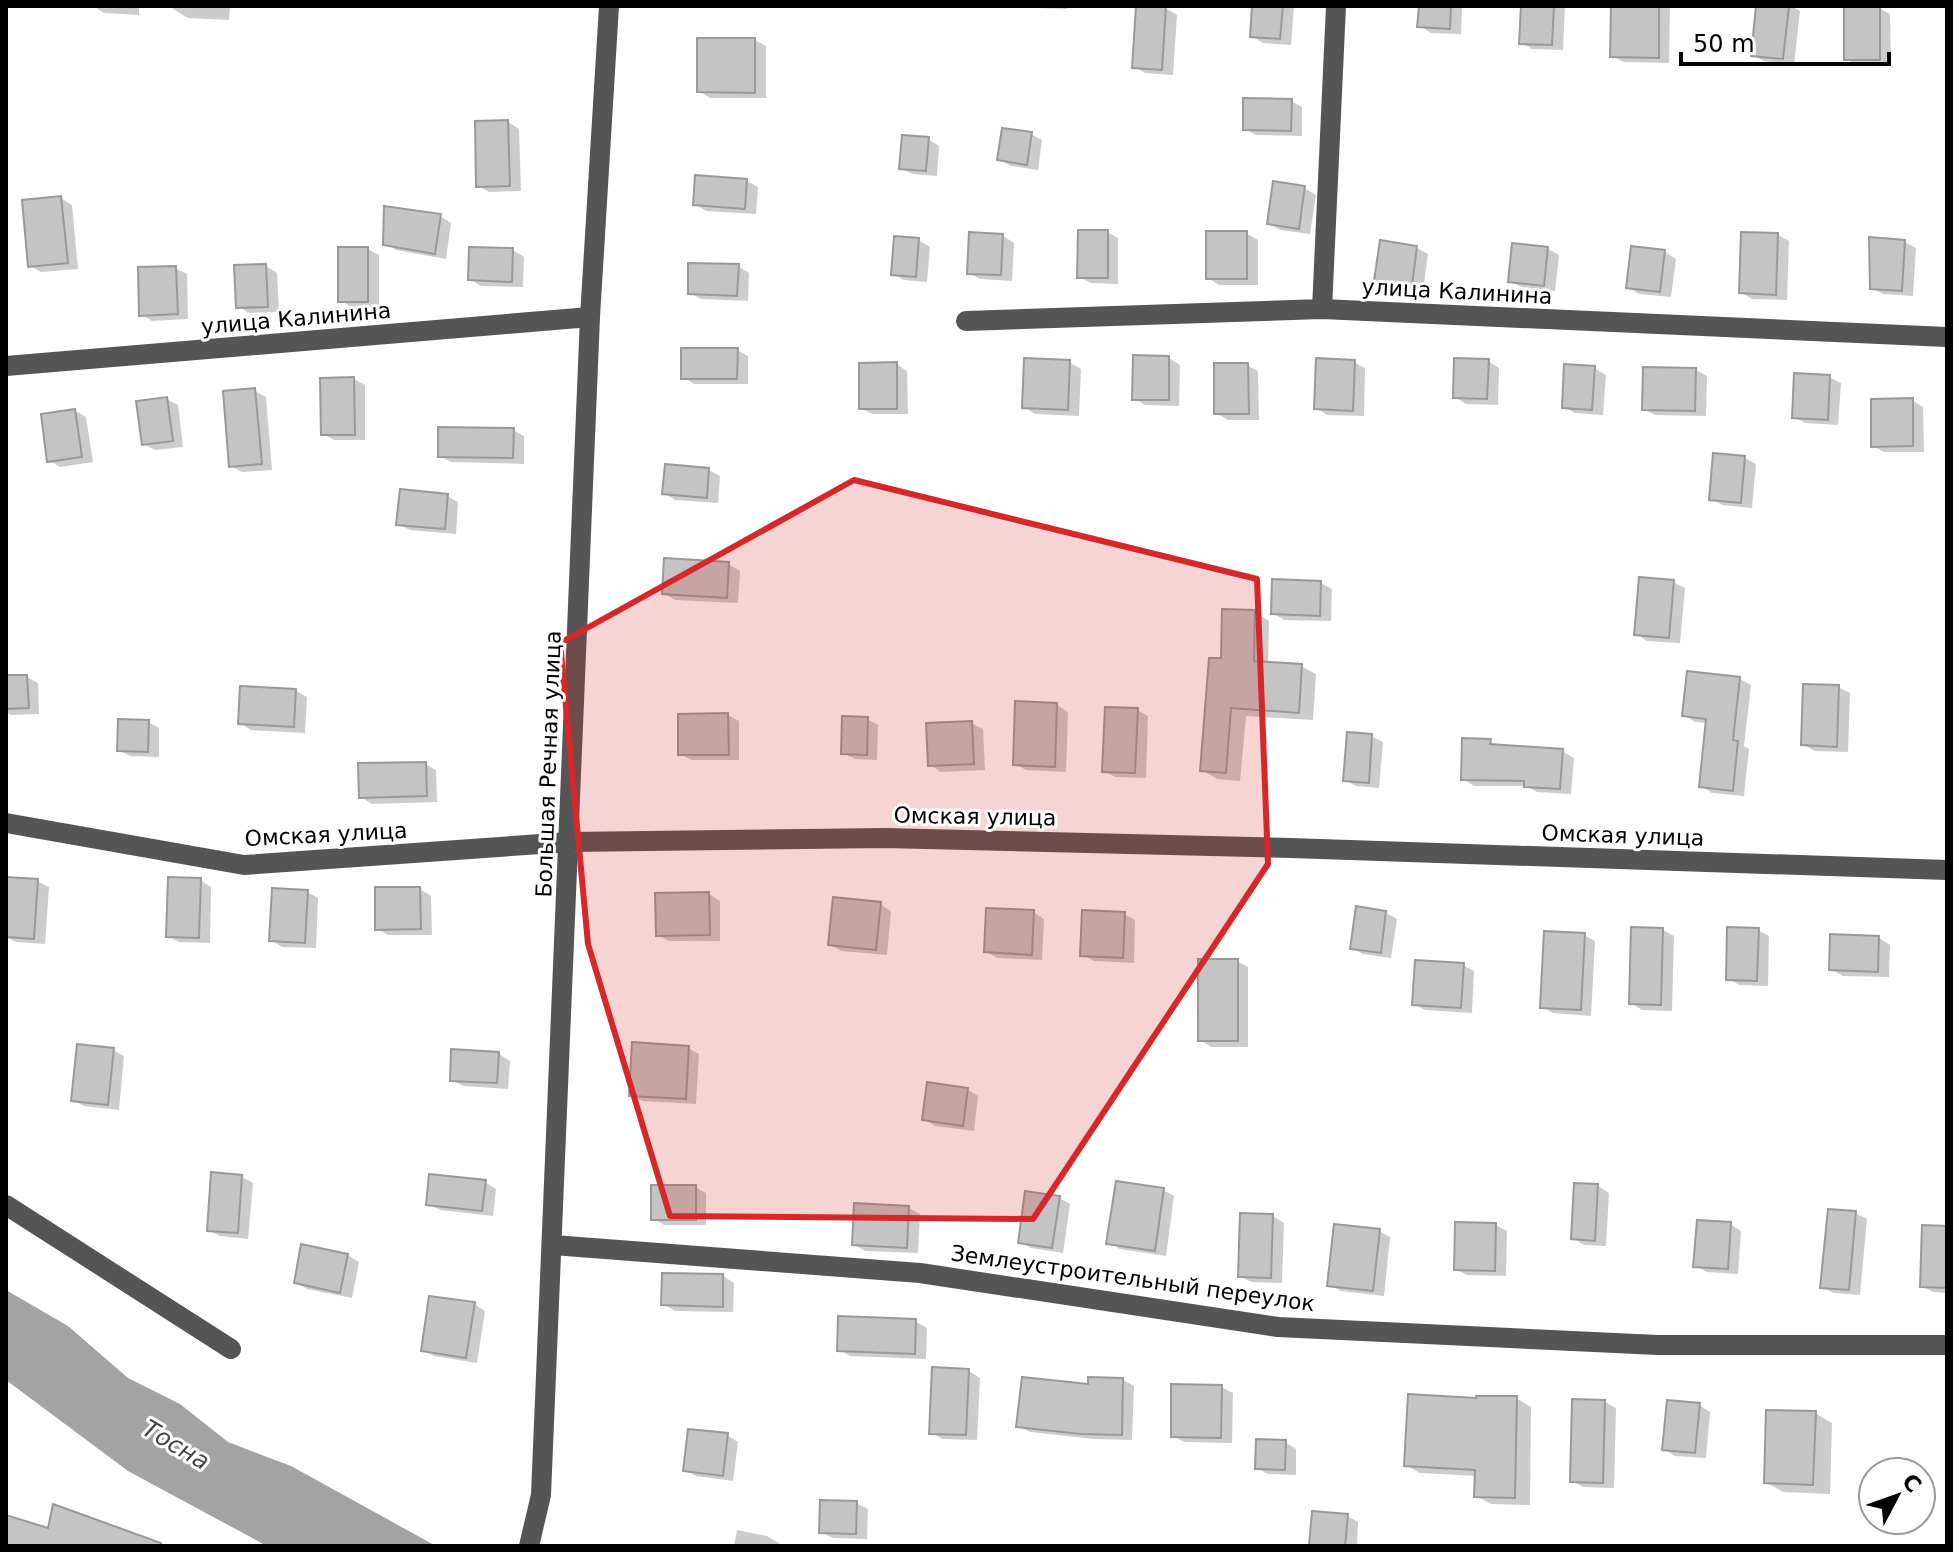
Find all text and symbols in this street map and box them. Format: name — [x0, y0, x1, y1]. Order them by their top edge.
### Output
scale bar — [1681, 16, 1889, 66]
text: 50 m — [1693, 30, 1755, 58]
street label: улица Калинина — [1361, 274, 1553, 309]
street label: улица Калинина — [200, 298, 392, 339]
street label: Большая Речная улица — [531, 630, 566, 898]
street label: Омская улица — [893, 803, 1057, 830]
street label: Омская улица — [244, 818, 408, 851]
street label: Омская улица — [1541, 820, 1705, 851]
street label: Землеустроительный переулок — [949, 1241, 1316, 1316]
water label: Тосна — [138, 1414, 214, 1476]
north arrow — [1857, 1456, 1937, 1536]
text: С — [1897, 1469, 1926, 1498]

